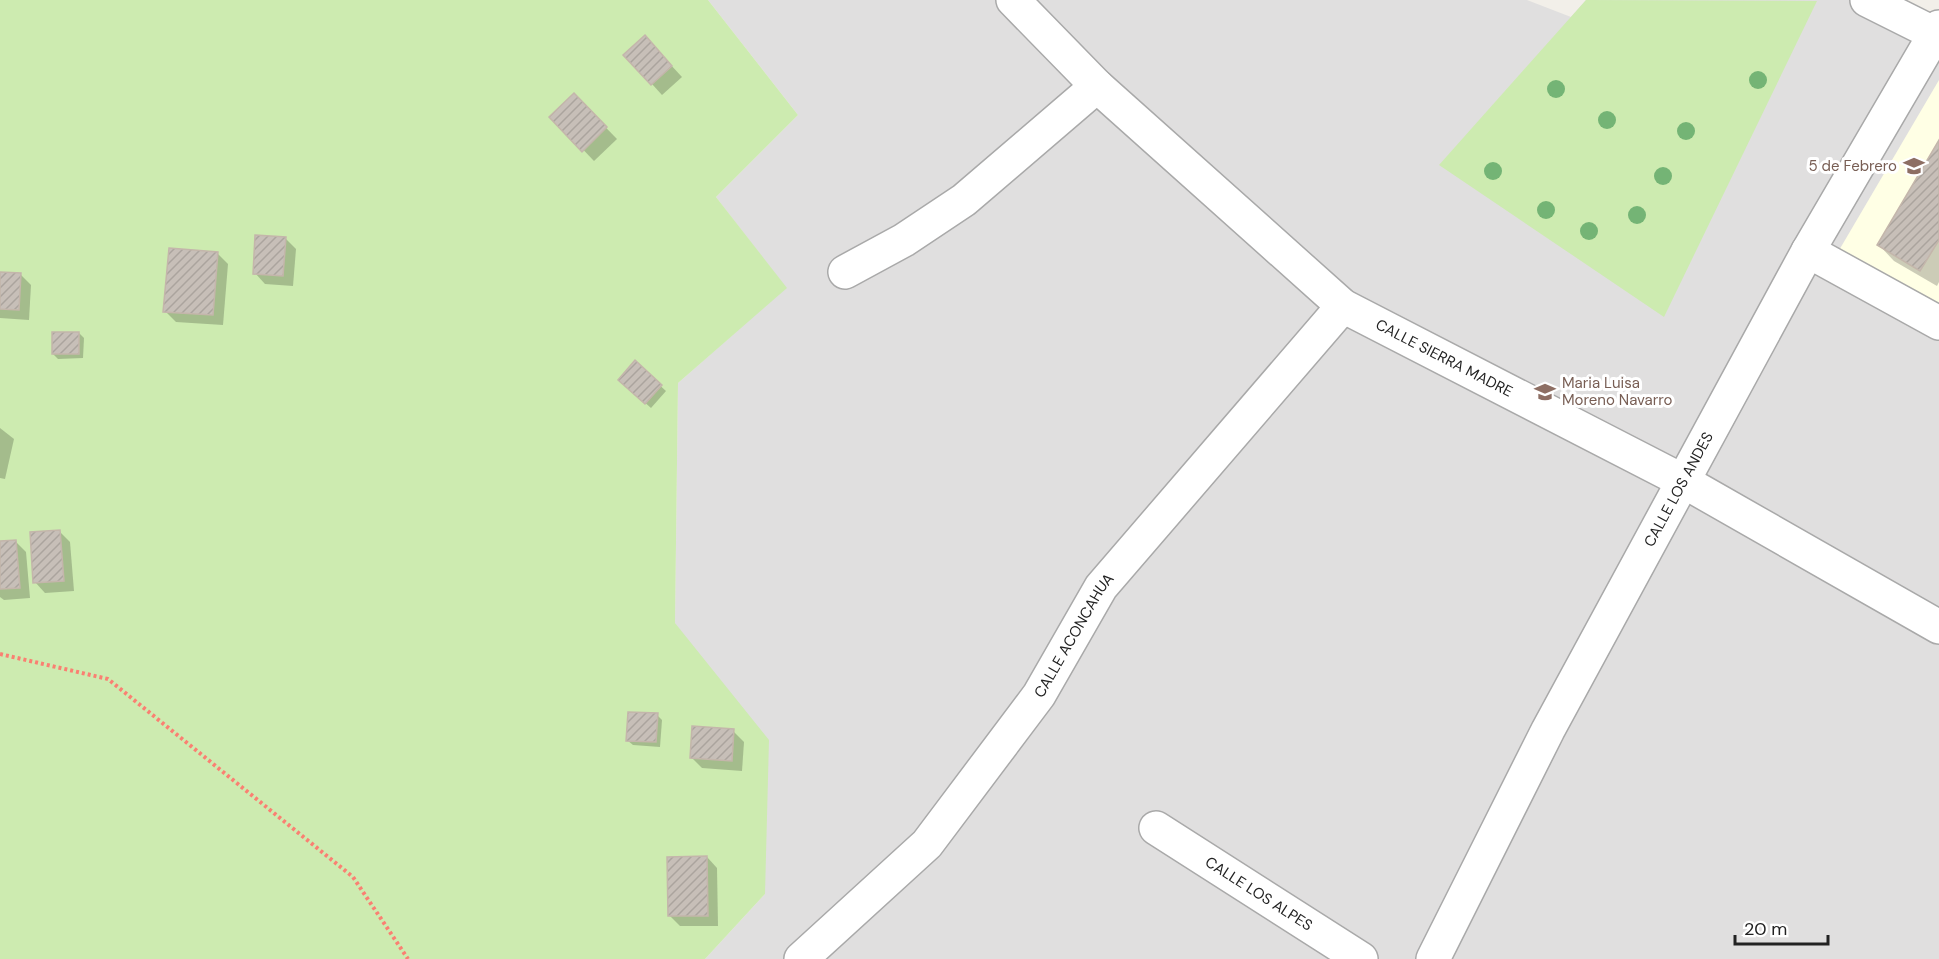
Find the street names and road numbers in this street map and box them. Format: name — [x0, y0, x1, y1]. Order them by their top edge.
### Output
street label: CALLE SIERRA MADRE — [1372, 314, 1516, 402]
street label: CALLE LOS ANDES — [1639, 428, 1718, 550]
street label: CALLE ACONCAHUA — [1030, 569, 1118, 701]
street label: CALLE LOS ALPES — [1201, 852, 1317, 936]

